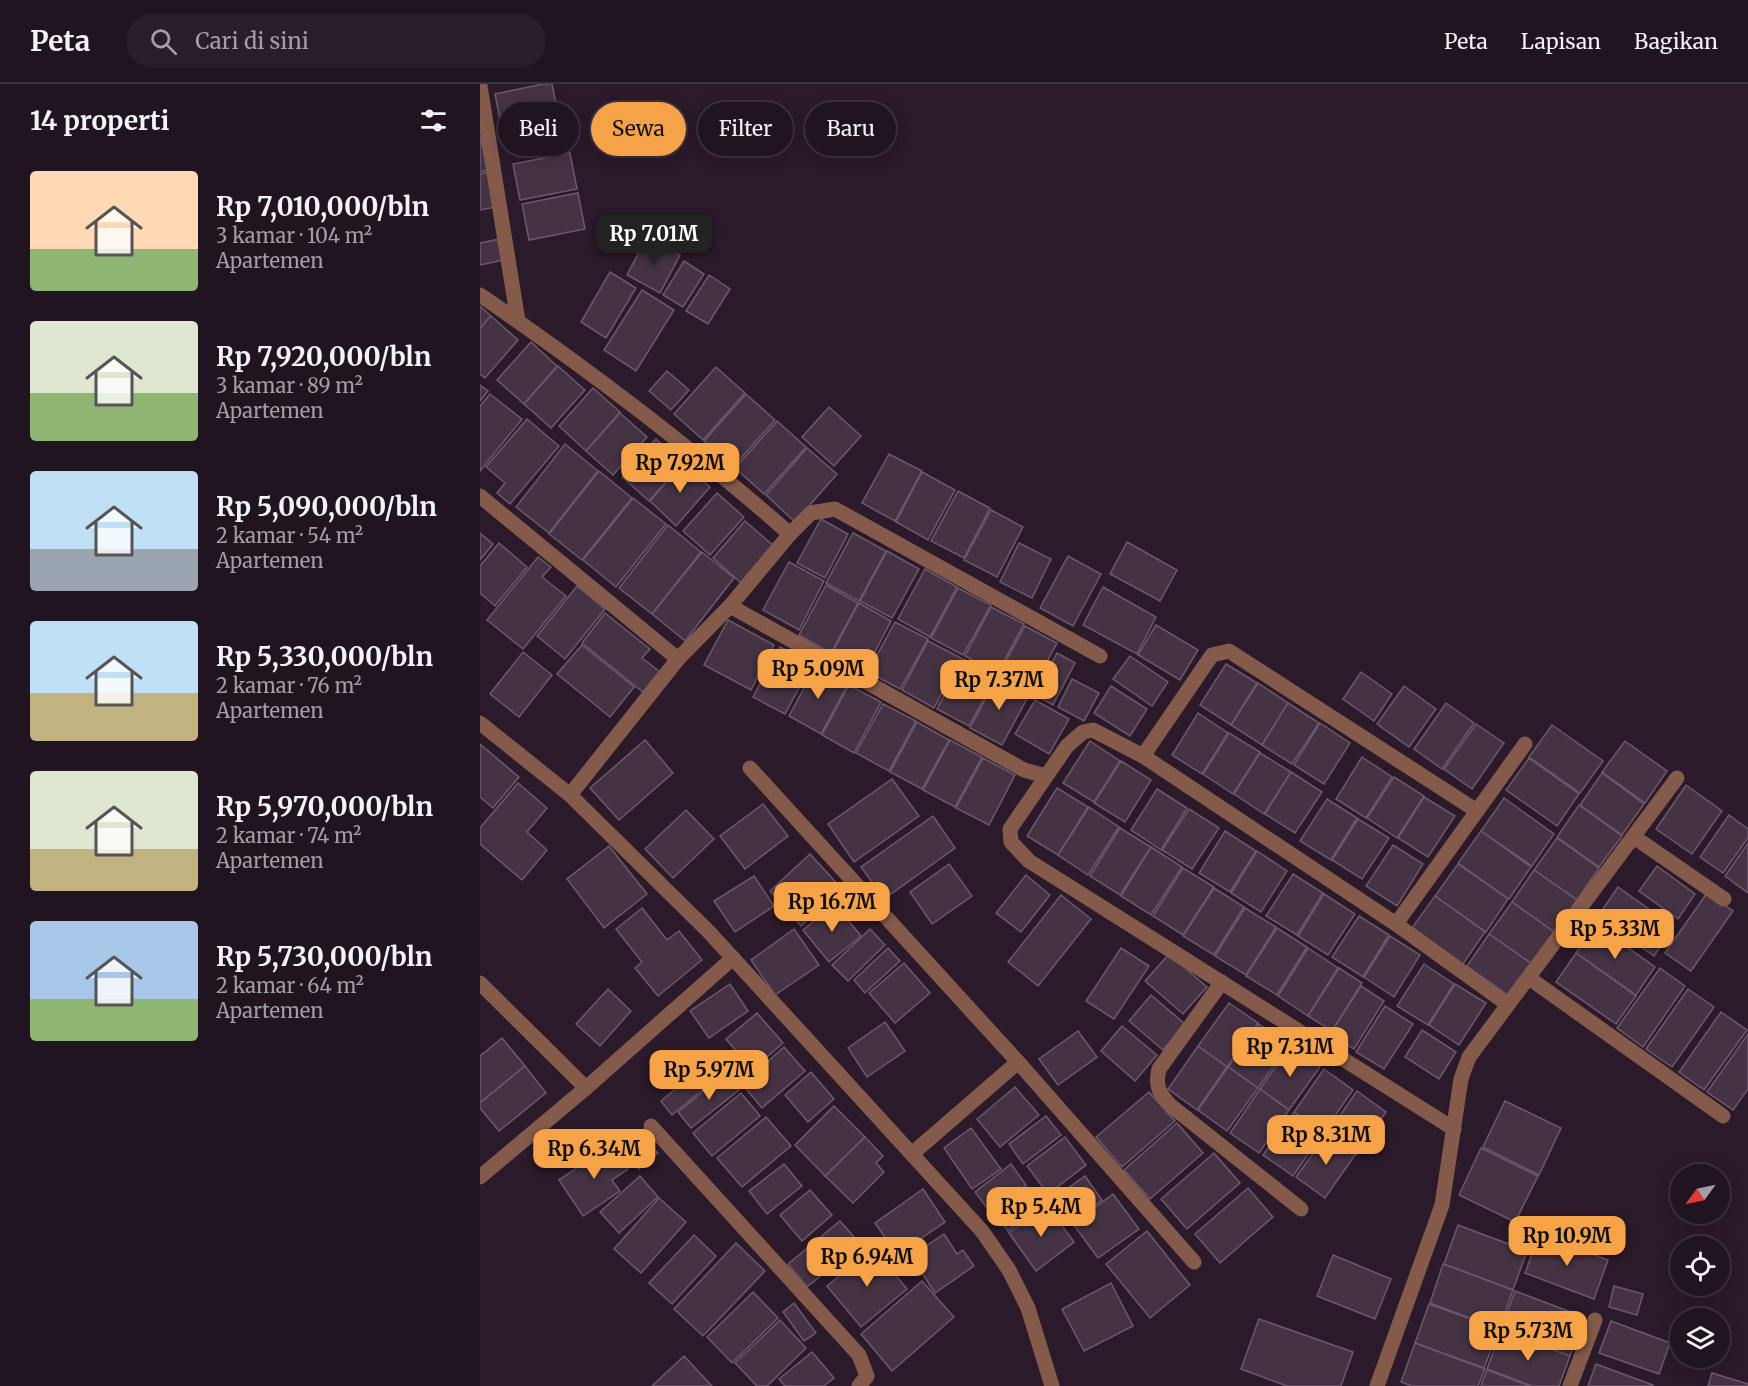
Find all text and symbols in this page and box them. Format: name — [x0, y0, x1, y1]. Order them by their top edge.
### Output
search box — [126, 14, 546, 68]
text: Peta — [30, 23, 90, 59]
icon: search — [147, 25, 180, 58]
text: Cari di sini — [195, 27, 309, 55]
text: Peta — [1444, 28, 1488, 55]
text: Lapisan — [1521, 28, 1601, 55]
text: Bagikan — [1634, 28, 1718, 55]
chip: Beli — [498, 102, 579, 156]
chip: Sewa — [591, 102, 686, 156]
chip: Filter — [698, 102, 793, 156]
chip: Baru — [805, 102, 896, 156]
text: 14 properti — [30, 104, 170, 137]
icon: filters — [417, 104, 450, 137]
text: Rp 7,010,000/bln — [216, 190, 429, 223]
icon: home — [78, 195, 150, 267]
pin: Rp 7.01M — [592, 214, 716, 265]
text: Rp 7.01M — [610, 221, 698, 246]
text: 3 kamar · 104 m² — [216, 223, 372, 248]
text: Apartemen — [216, 248, 323, 273]
text: Rp 7,920,000/bln — [216, 340, 431, 373]
icon: home — [78, 345, 150, 417]
text: 3 kamar · 89 m² — [216, 373, 363, 398]
text: Apartemen — [216, 398, 323, 423]
pin: Rp 7.92M — [618, 443, 742, 494]
text: Rp 7.92M — [635, 450, 725, 475]
text: Rp 5,090,000/bln — [216, 490, 437, 523]
icon: home — [78, 495, 150, 567]
text: 2 kamar · 54 m² — [216, 523, 363, 548]
text: Apartemen — [216, 548, 323, 573]
text: Rp 5,330,000/bln — [216, 640, 433, 673]
icon: home — [78, 645, 150, 717]
pin: Rp 5.09M — [756, 649, 880, 700]
text: Rp 5.09M — [772, 656, 864, 681]
pin: Rp 7.37M — [937, 660, 1061, 711]
text: Rp 7.37M — [954, 667, 1044, 692]
text: 2 kamar · 76 m² — [216, 673, 362, 698]
text: Apartemen — [216, 698, 323, 723]
text: Rp 5,970,000/bln — [216, 790, 433, 823]
icon: home — [78, 795, 150, 867]
text: 2 kamar · 74 m² — [216, 823, 362, 848]
text: Apartemen — [216, 848, 323, 873]
pin: Rp 16.7M — [770, 882, 894, 933]
text: Rp 16.7M — [788, 889, 876, 914]
pin: Rp 5.33M — [1553, 909, 1677, 960]
text: Rp 5.33M — [1570, 916, 1660, 941]
text: Rp 5,730,000/bln — [216, 940, 432, 973]
icon: home — [78, 945, 150, 1017]
text: 2 kamar · 64 m² — [216, 973, 364, 998]
text: Apartemen — [216, 998, 323, 1023]
pin: Rp 7.31M — [1228, 1027, 1352, 1078]
text: Rp 7.31M — [1246, 1034, 1334, 1059]
pin: Rp 5.97M — [647, 1050, 771, 1101]
text: Rp 5.97M — [664, 1057, 754, 1082]
pin: Rp 8.31M — [1264, 1115, 1388, 1166]
text: Rp 8.31M — [1281, 1122, 1371, 1147]
pin: Rp 6.34M — [532, 1129, 656, 1180]
text: Rp 6.34M — [547, 1136, 641, 1161]
north arrow — [1670, 1164, 1730, 1224]
map controls — [1670, 1164, 1730, 1368]
pin: Rp 5.4M — [986, 1187, 1096, 1238]
text: Rp 5.4M — [1001, 1194, 1081, 1219]
pin: Rp 10.9M — [1505, 1216, 1629, 1267]
text: Rp 10.9M — [1523, 1223, 1611, 1248]
button: locate — [1670, 1236, 1730, 1296]
pin: Rp 6.94M — [805, 1237, 929, 1288]
text: Rp 6.94M — [821, 1244, 913, 1269]
button: layers — [1670, 1308, 1730, 1368]
pin: Rp 5.73M — [1466, 1311, 1590, 1362]
text: Rp 5.73M — [1483, 1318, 1573, 1343]

